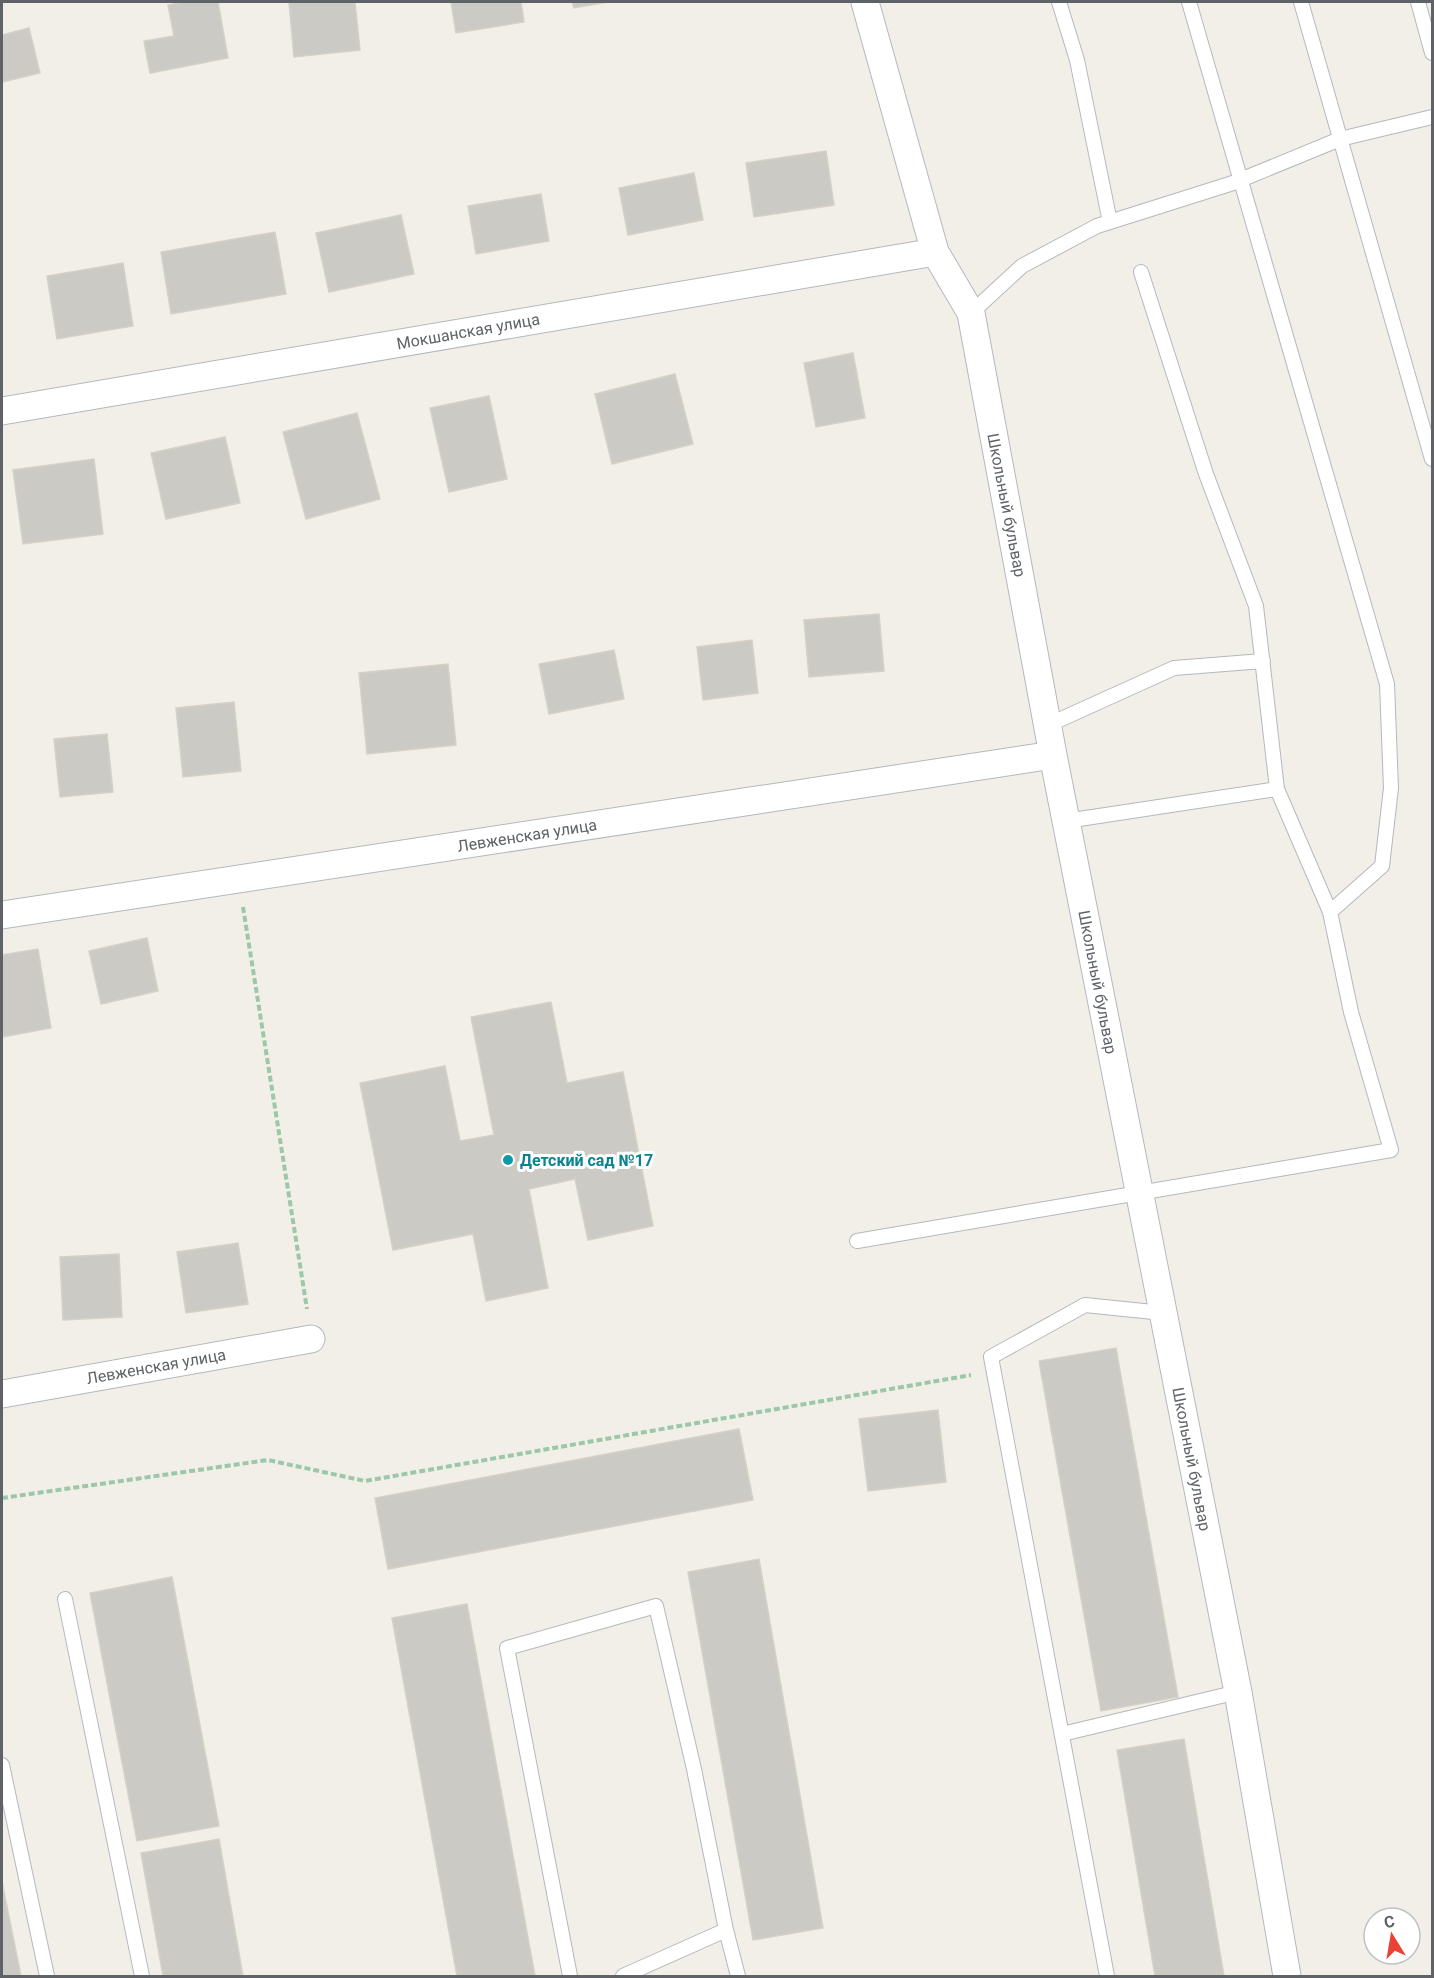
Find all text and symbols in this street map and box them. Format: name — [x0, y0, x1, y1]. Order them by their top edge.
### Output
street label: Мокшанская улица — [395, 310, 541, 353]
street label: Школьный бульвар — [983, 432, 1030, 579]
street label: Левженская улица — [456, 815, 598, 856]
street label: Школьный бульвар — [1074, 909, 1121, 1056]
place label: Детский сад №17 — [520, 1151, 653, 1170]
marker: Детский сад №17 — [501, 1153, 515, 1167]
street label: Левженская улица — [85, 1345, 227, 1388]
street label: Школьный бульвар — [1168, 1386, 1215, 1533]
north arrow — [1362, 1906, 1422, 1966]
text: С — [1382, 1911, 1396, 1932]

